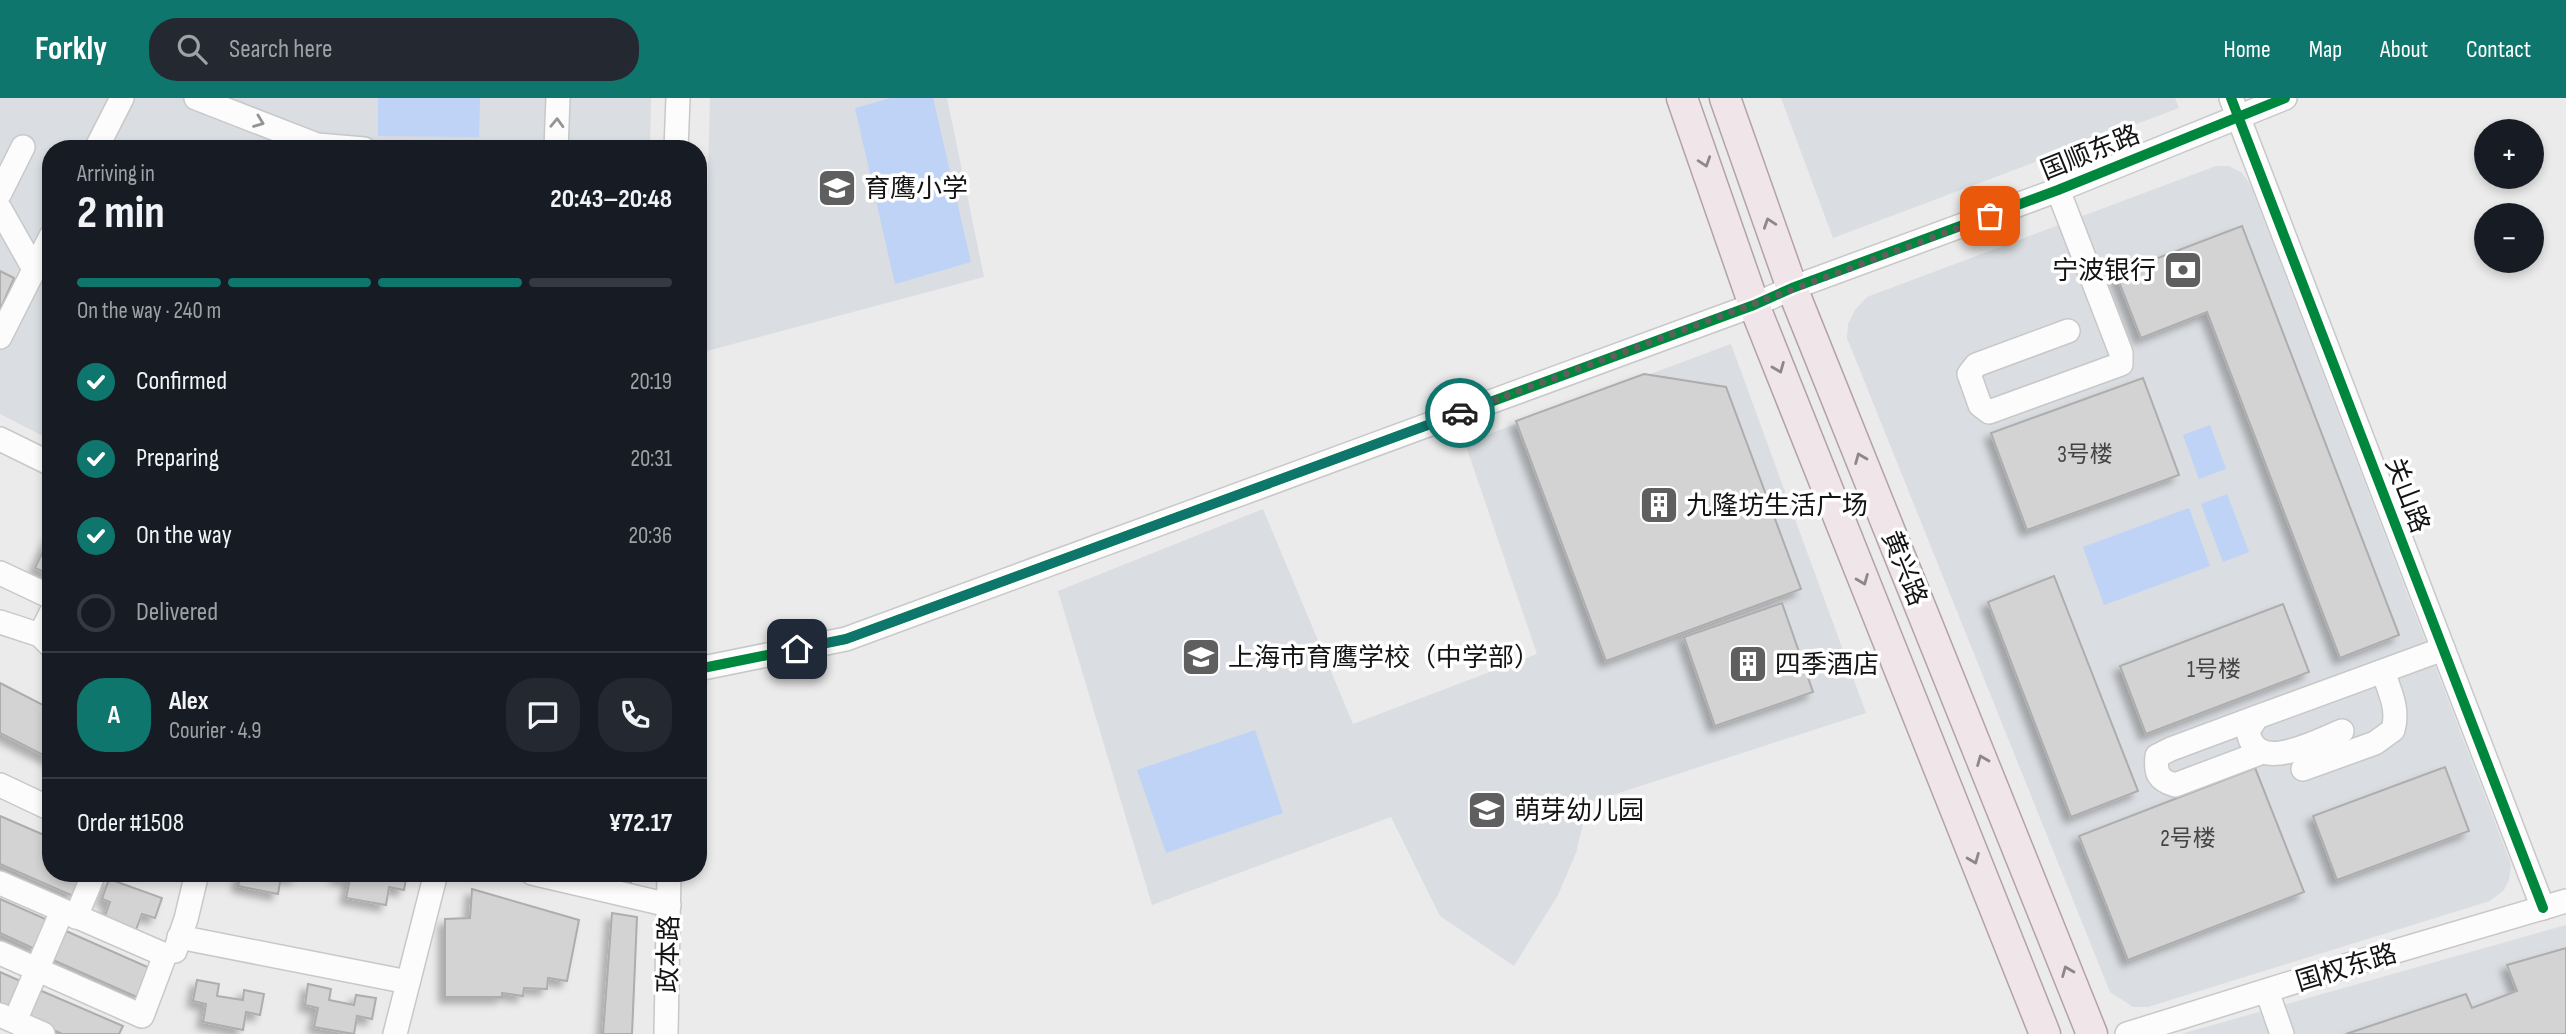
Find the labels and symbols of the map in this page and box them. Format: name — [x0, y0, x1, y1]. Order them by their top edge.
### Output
one-way arrow — [253, 114, 265, 128]
one-way arrow — [549, 118, 564, 129]
street label: 国顺东路 — [2037, 120, 2145, 187]
one-way arrow — [1697, 156, 1711, 168]
school or university icon: 育鹰小学 — [816, 167, 858, 209]
place label: 育鹰小学 — [864, 174, 968, 205]
pin — [1960, 186, 2020, 246]
one-way arrow — [1764, 218, 1778, 230]
bank icon: 宁波银行 — [2162, 249, 2204, 291]
place label: 宁波银行 — [2052, 256, 2156, 287]
one-way arrow — [1771, 362, 1785, 374]
courier — [1425, 378, 1495, 448]
house number: 3号楼 — [2057, 441, 2113, 469]
one-way arrow — [1855, 452, 1869, 464]
street label: 关山路 — [2378, 454, 2435, 538]
building icon: 九隆坊生活广场 — [1638, 484, 1680, 526]
place label: 九隆坊生活广场 — [1686, 491, 1868, 522]
street label: 黄兴路 — [1875, 527, 1933, 611]
one-way arrow — [1855, 573, 1869, 585]
pin — [767, 619, 827, 679]
school or university icon: 上海市育鹰学校（中学部） — [1180, 636, 1222, 678]
place label: 上海市育鹰学校（中学部） — [1228, 643, 1540, 674]
building icon: 四季酒店 — [1727, 643, 1769, 685]
place label: 四季酒店 — [1775, 650, 1879, 681]
house number: 1号楼 — [2187, 656, 2241, 684]
one-way arrow — [1976, 754, 1990, 766]
school or university icon: 萌芽幼儿园 — [1466, 789, 1508, 831]
place label: 萌芽幼儿园 — [1514, 796, 1644, 827]
house number: 2号楼 — [2160, 825, 2216, 853]
one-way arrow — [1966, 852, 1980, 865]
street label: 政本路 — [653, 915, 686, 993]
street label: 国权东路 — [2292, 938, 2401, 998]
one-way arrow — [2061, 965, 2075, 977]

